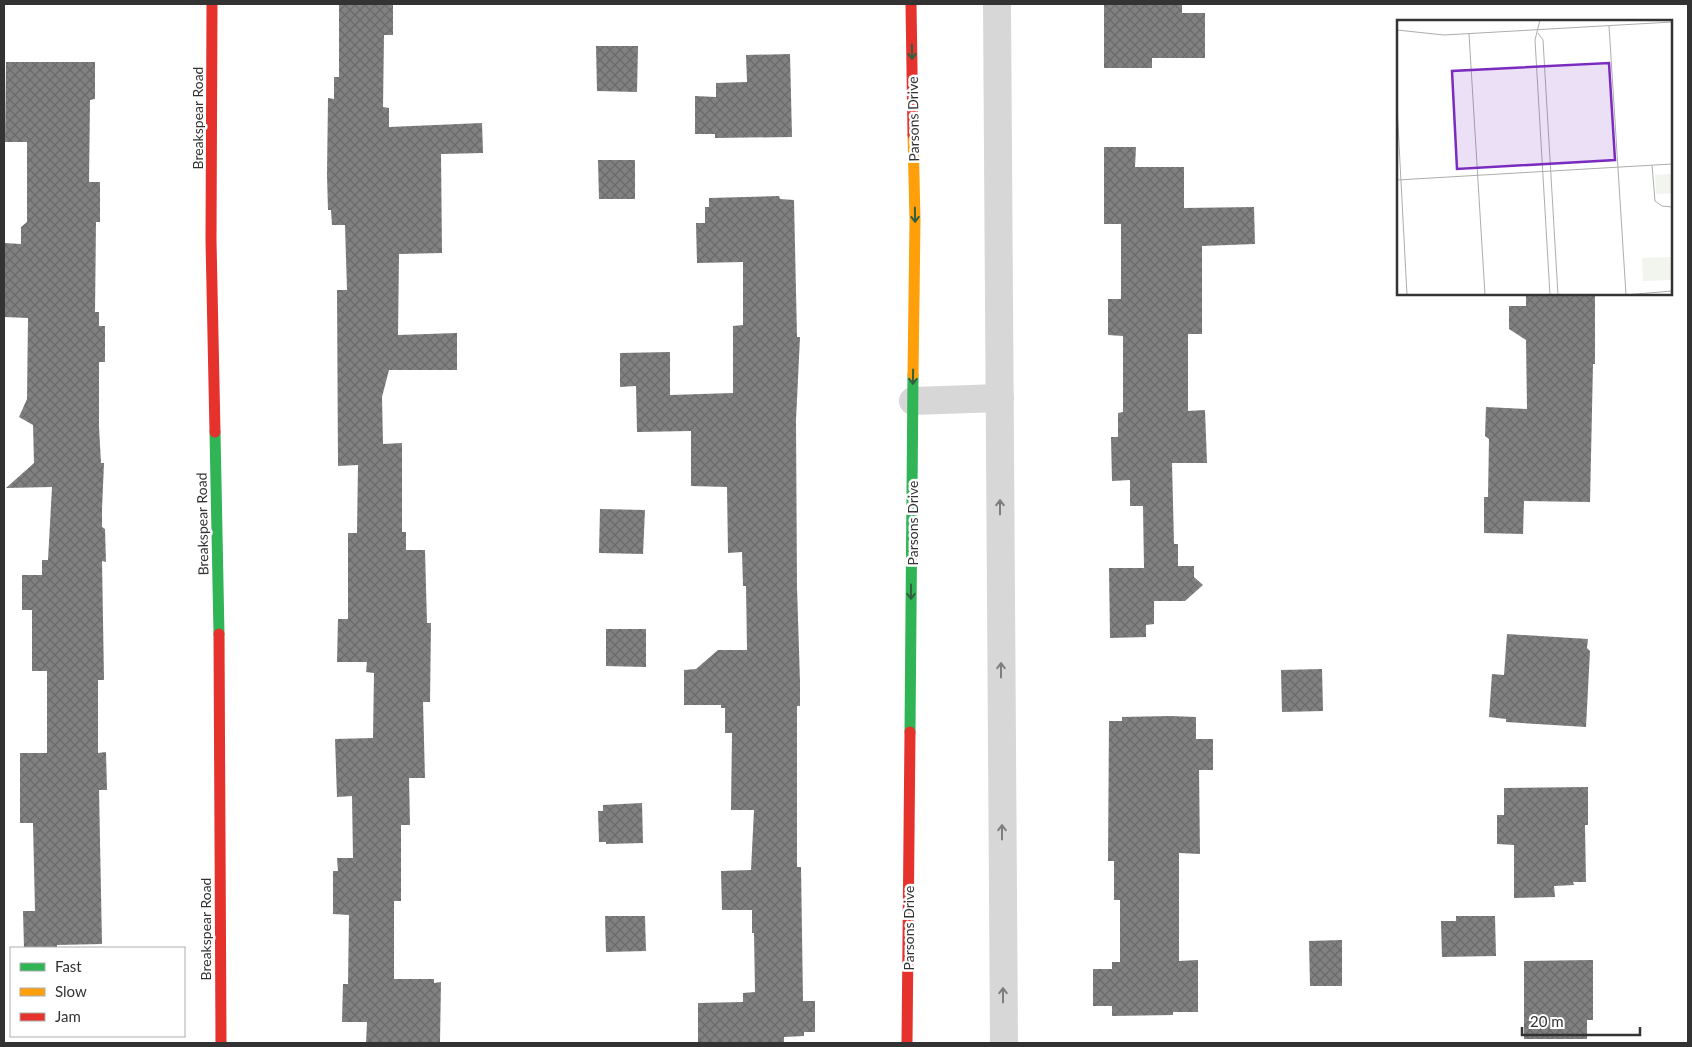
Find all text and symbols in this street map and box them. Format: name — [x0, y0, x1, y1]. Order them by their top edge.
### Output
inset map — [1397, 20, 1672, 295]
one-way arrow — [907, 44, 917, 60]
street label: Breakspear Road — [189, 67, 206, 169]
street label: Parsons Drive — [904, 76, 922, 162]
one-way arrow — [910, 206, 920, 223]
one-way arrow — [908, 369, 918, 385]
street label: Breakspear Road — [193, 472, 211, 576]
street label: Parsons Drive — [904, 480, 921, 566]
one-way arrow — [995, 499, 1005, 516]
one-way arrow — [906, 584, 916, 600]
one-way arrow — [996, 662, 1006, 678]
one-way arrow — [997, 824, 1007, 840]
street label: Breakspear Road — [197, 878, 214, 980]
street label: Parsons Drive — [900, 885, 917, 971]
legend — [10, 947, 185, 1037]
text: Fast — [55, 957, 82, 975]
text: Slow — [55, 982, 87, 1000]
one-way arrow — [998, 987, 1008, 1003]
scale bar — [1522, 1004, 1640, 1036]
text: Jam — [55, 1007, 81, 1025]
text: 20 m — [1530, 1012, 1564, 1030]

